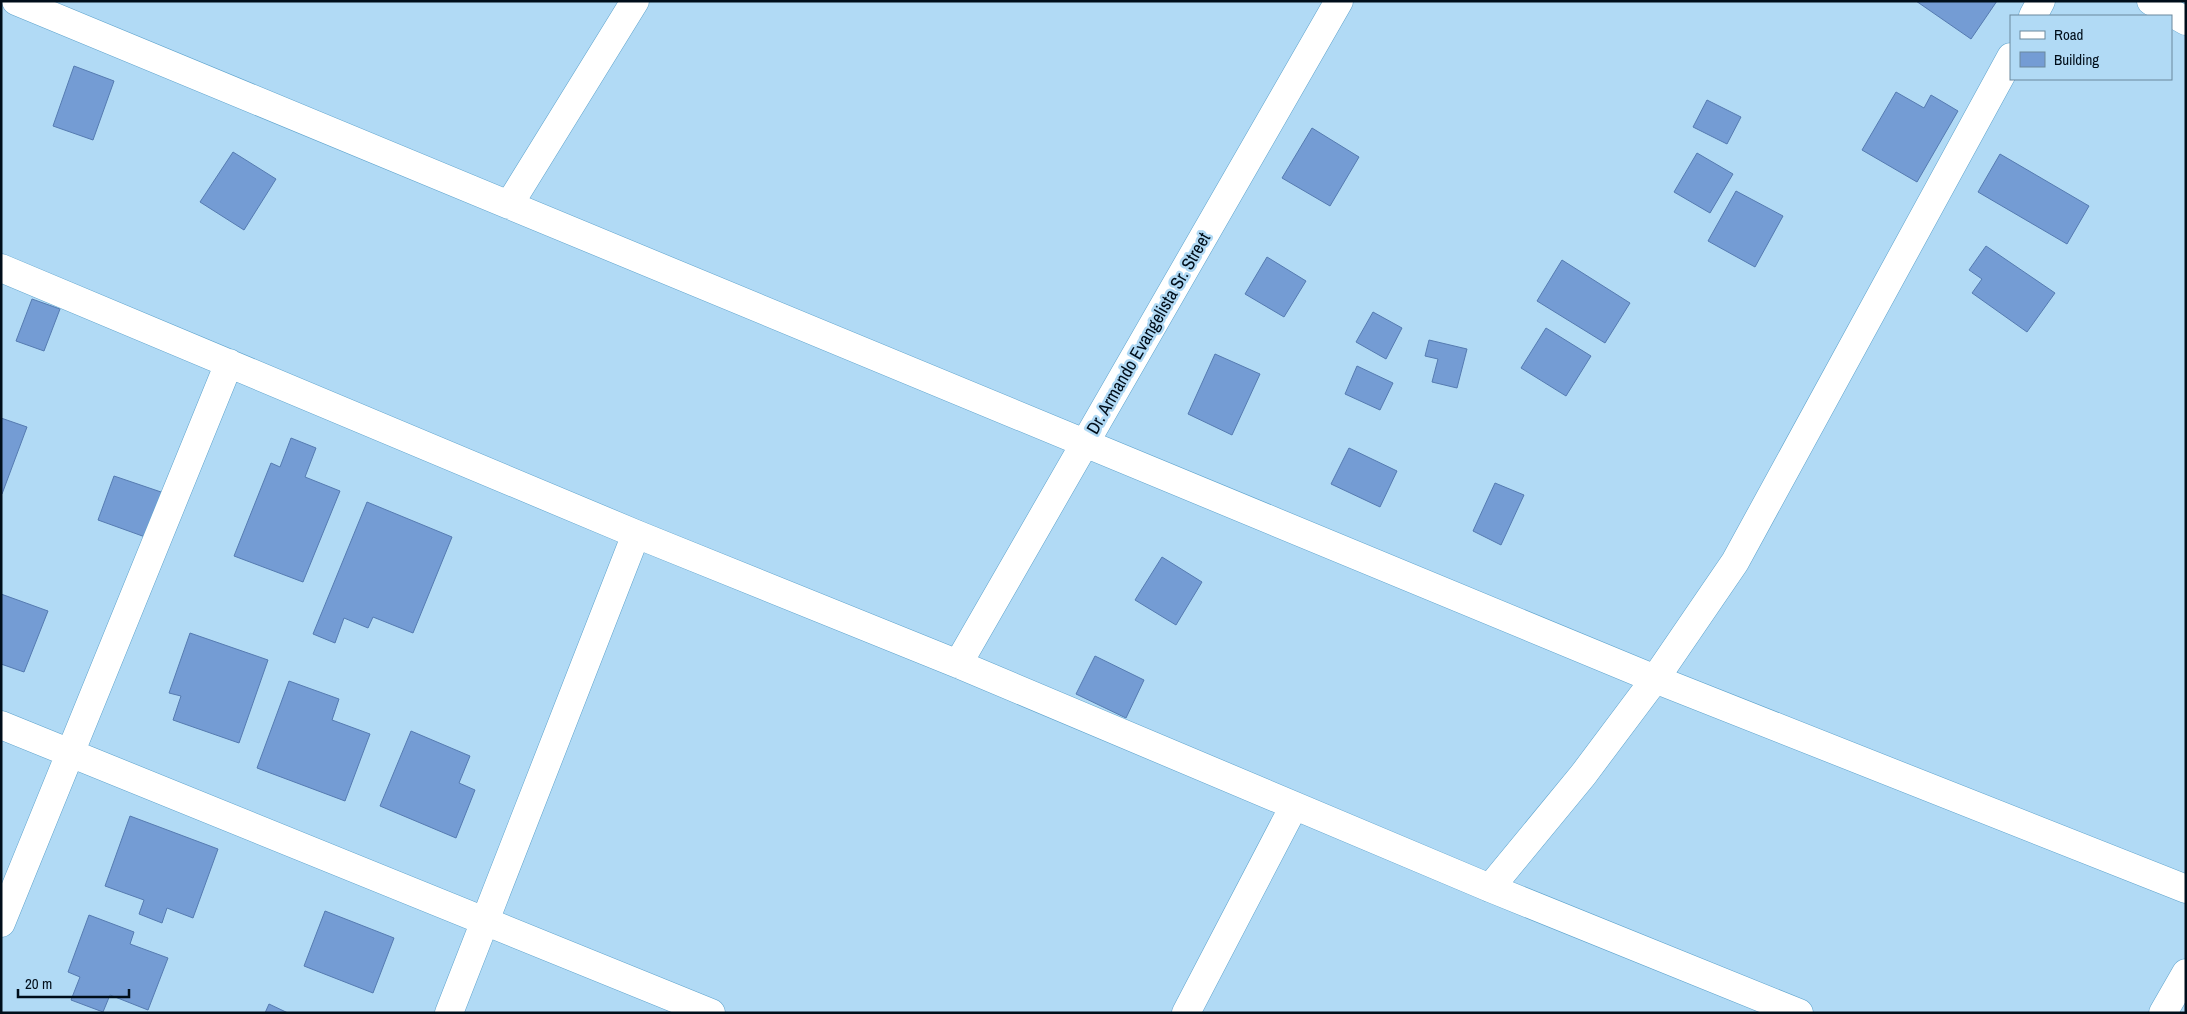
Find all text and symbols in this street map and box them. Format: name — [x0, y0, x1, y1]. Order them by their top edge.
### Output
legend — [2010, 15, 2172, 80]
text: Road — [2054, 24, 2083, 45]
text: Building — [2054, 49, 2099, 70]
street label: Dr. Armando Evangelista Sr. Street — [1080, 228, 1216, 438]
scale bar — [18, 966, 129, 998]
text: 20 m — [25, 973, 52, 994]

